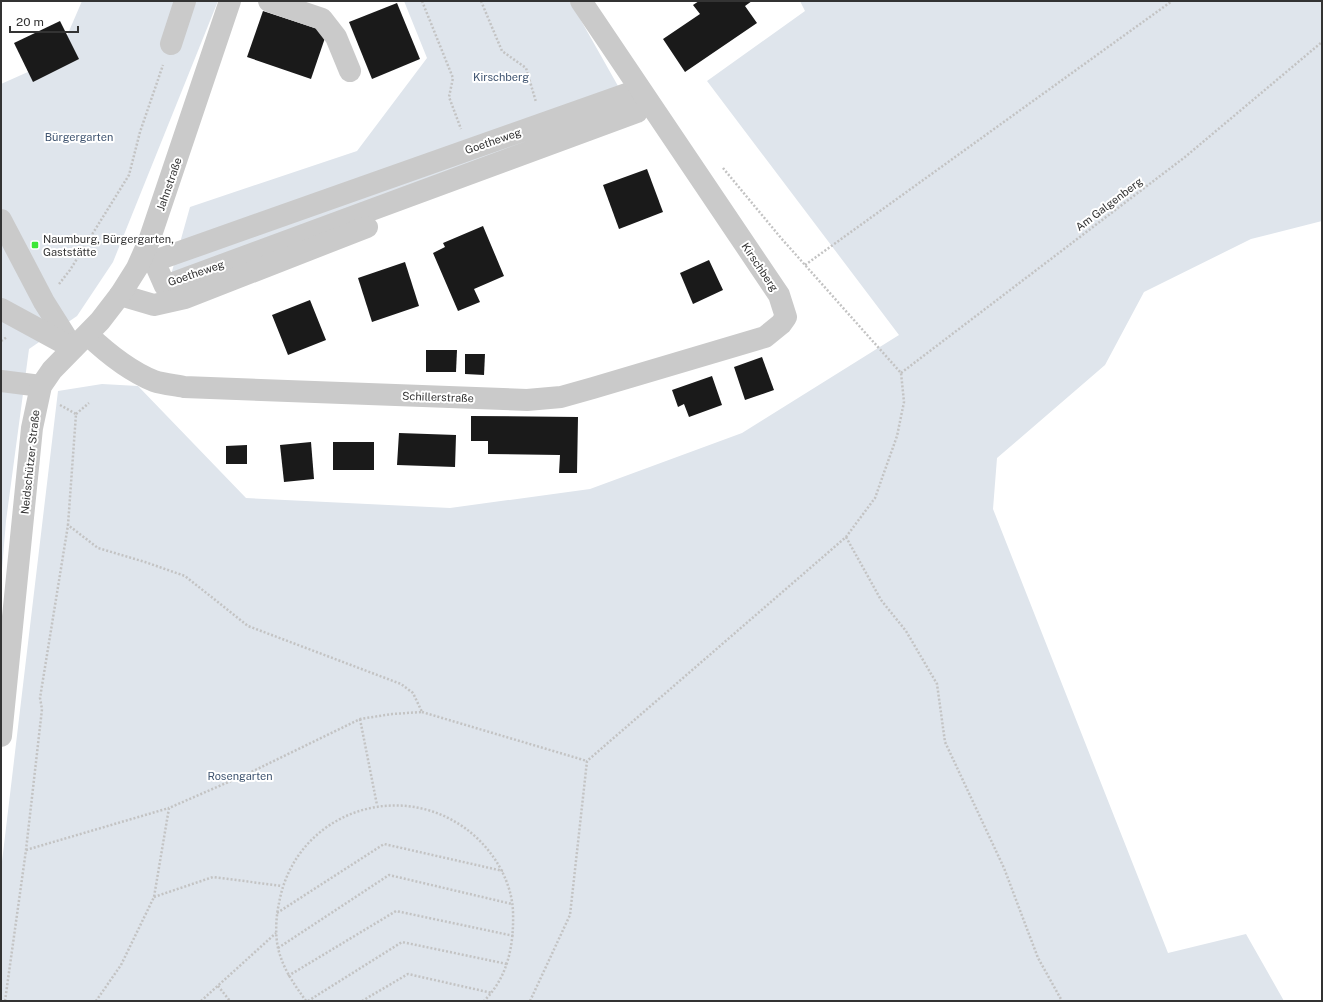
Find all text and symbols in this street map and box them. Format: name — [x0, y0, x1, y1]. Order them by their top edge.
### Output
scale bar — [10, 8, 78, 34]
text: 20 m — [16, 15, 44, 29]
park label: Kirschberg — [473, 71, 529, 83]
street label: Goetheweg — [463, 126, 523, 156]
park label: Bürgergarten — [45, 131, 113, 143]
street label: Jahnstraße — [154, 156, 184, 212]
street label: Am Galgenberg — [1073, 175, 1145, 233]
place label: Naumburg, Bürgergarten, Gaststätte — [43, 233, 174, 258]
marker: Naumburg, Bürgergarten, Gaststätte — [30, 240, 40, 250]
street label: Kirschberg — [739, 240, 781, 294]
street label: Goetheweg — [166, 258, 226, 288]
street label: Schillerstraße — [402, 390, 474, 404]
street label: Neidschützer Straße — [19, 409, 41, 515]
park label: Rosengarten — [207, 770, 273, 782]

